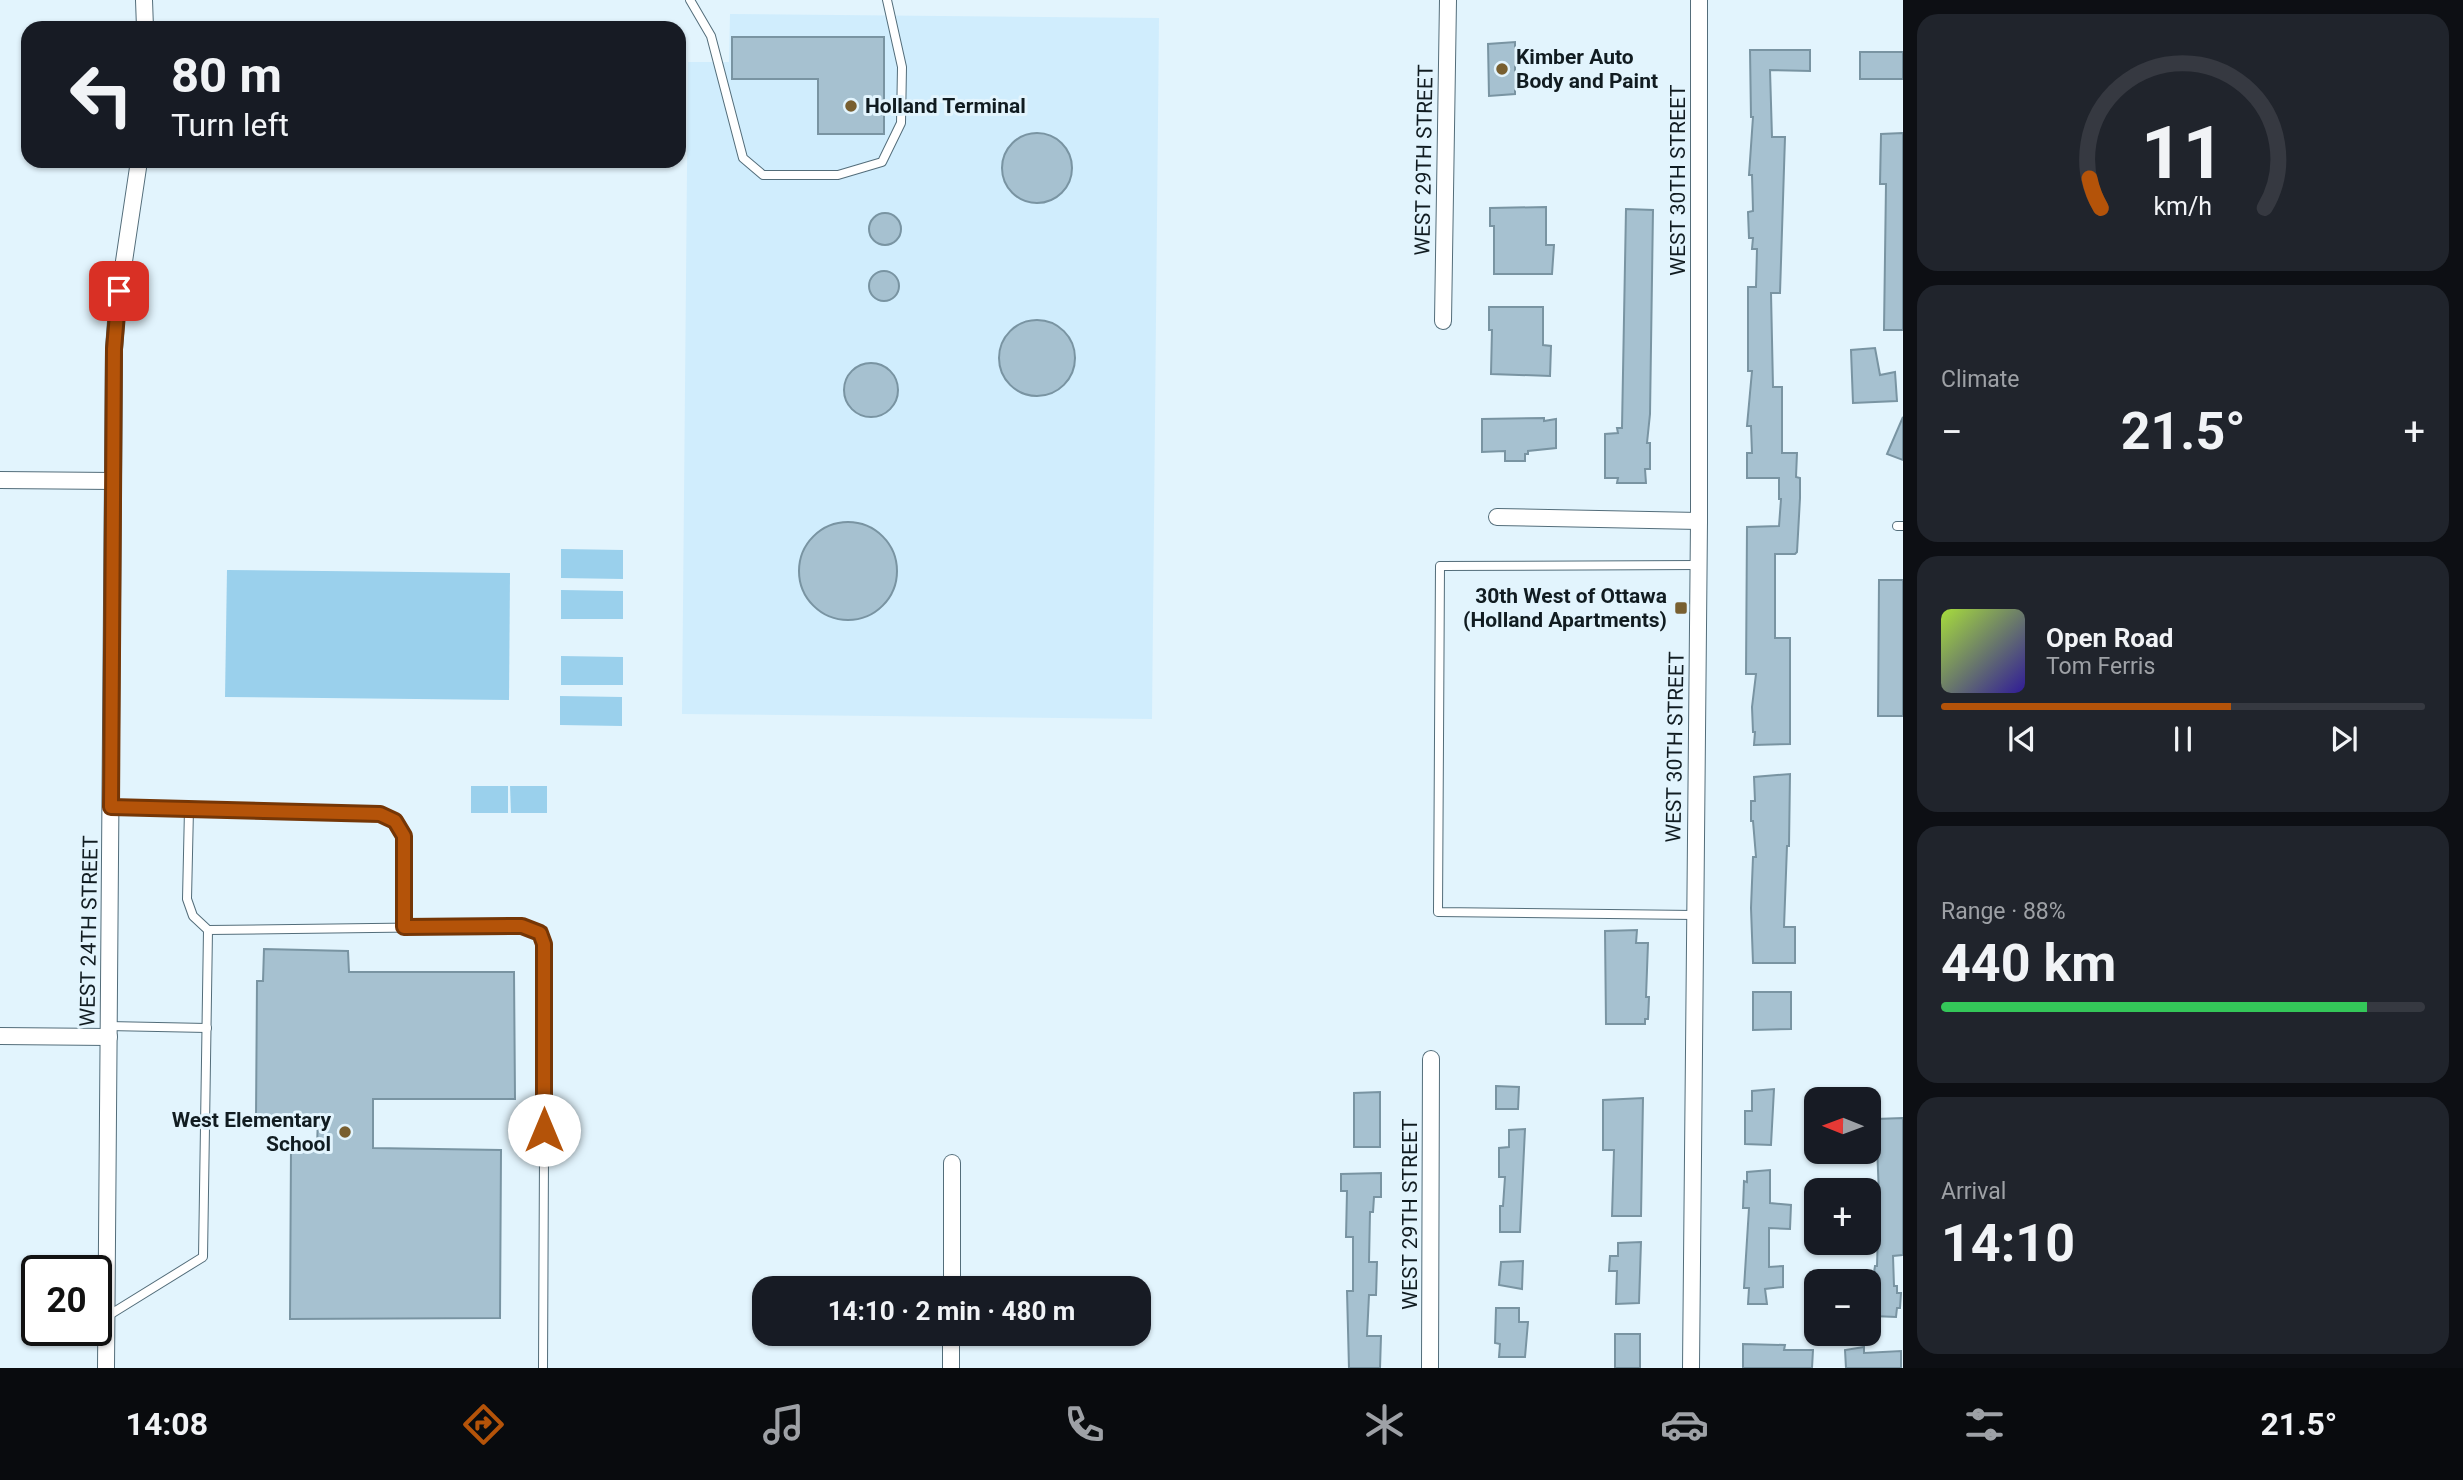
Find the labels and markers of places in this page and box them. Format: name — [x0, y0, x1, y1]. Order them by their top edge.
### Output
place label: Kimber Auto Body and Paint — [1516, 45, 1658, 93]
marker: Kimber Auto Body and Paint — [1494, 61, 1510, 77]
place label: Holland Terminal — [865, 94, 1026, 118]
marker: Holland Terminal — [843, 98, 859, 114]
pin — [89, 261, 149, 321]
place label: 30th West of Ottawa (Holland Apartments) — [1463, 584, 1667, 632]
marker: 30th West of Ottawa (Holland Apartments) — [1673, 600, 1689, 616]
place label: West Elementary School — [172, 1108, 331, 1156]
marker: West Elementary School — [337, 1124, 353, 1140]

